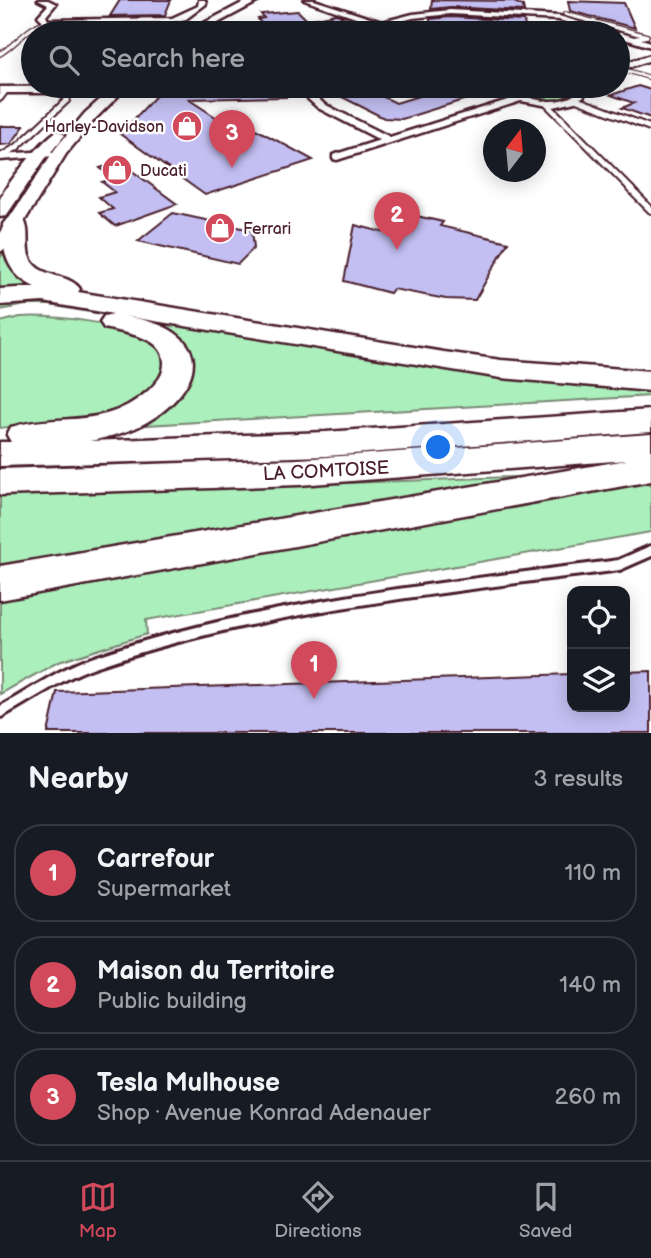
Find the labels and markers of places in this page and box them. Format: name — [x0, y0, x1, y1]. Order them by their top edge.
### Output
shop icon: Harley-Davidson — [170, 109, 204, 143]
pin: 3 — [209, 110, 255, 168]
place label: Harley-Davidson — [44, 118, 164, 137]
shop icon: Ducati — [100, 153, 134, 187]
place label: Ducati — [140, 162, 187, 181]
pin: 2 — [374, 192, 420, 250]
shop icon: Ferrari — [203, 211, 237, 245]
place label: Ferrari — [243, 220, 291, 239]
pin: 1 — [291, 641, 337, 699]

